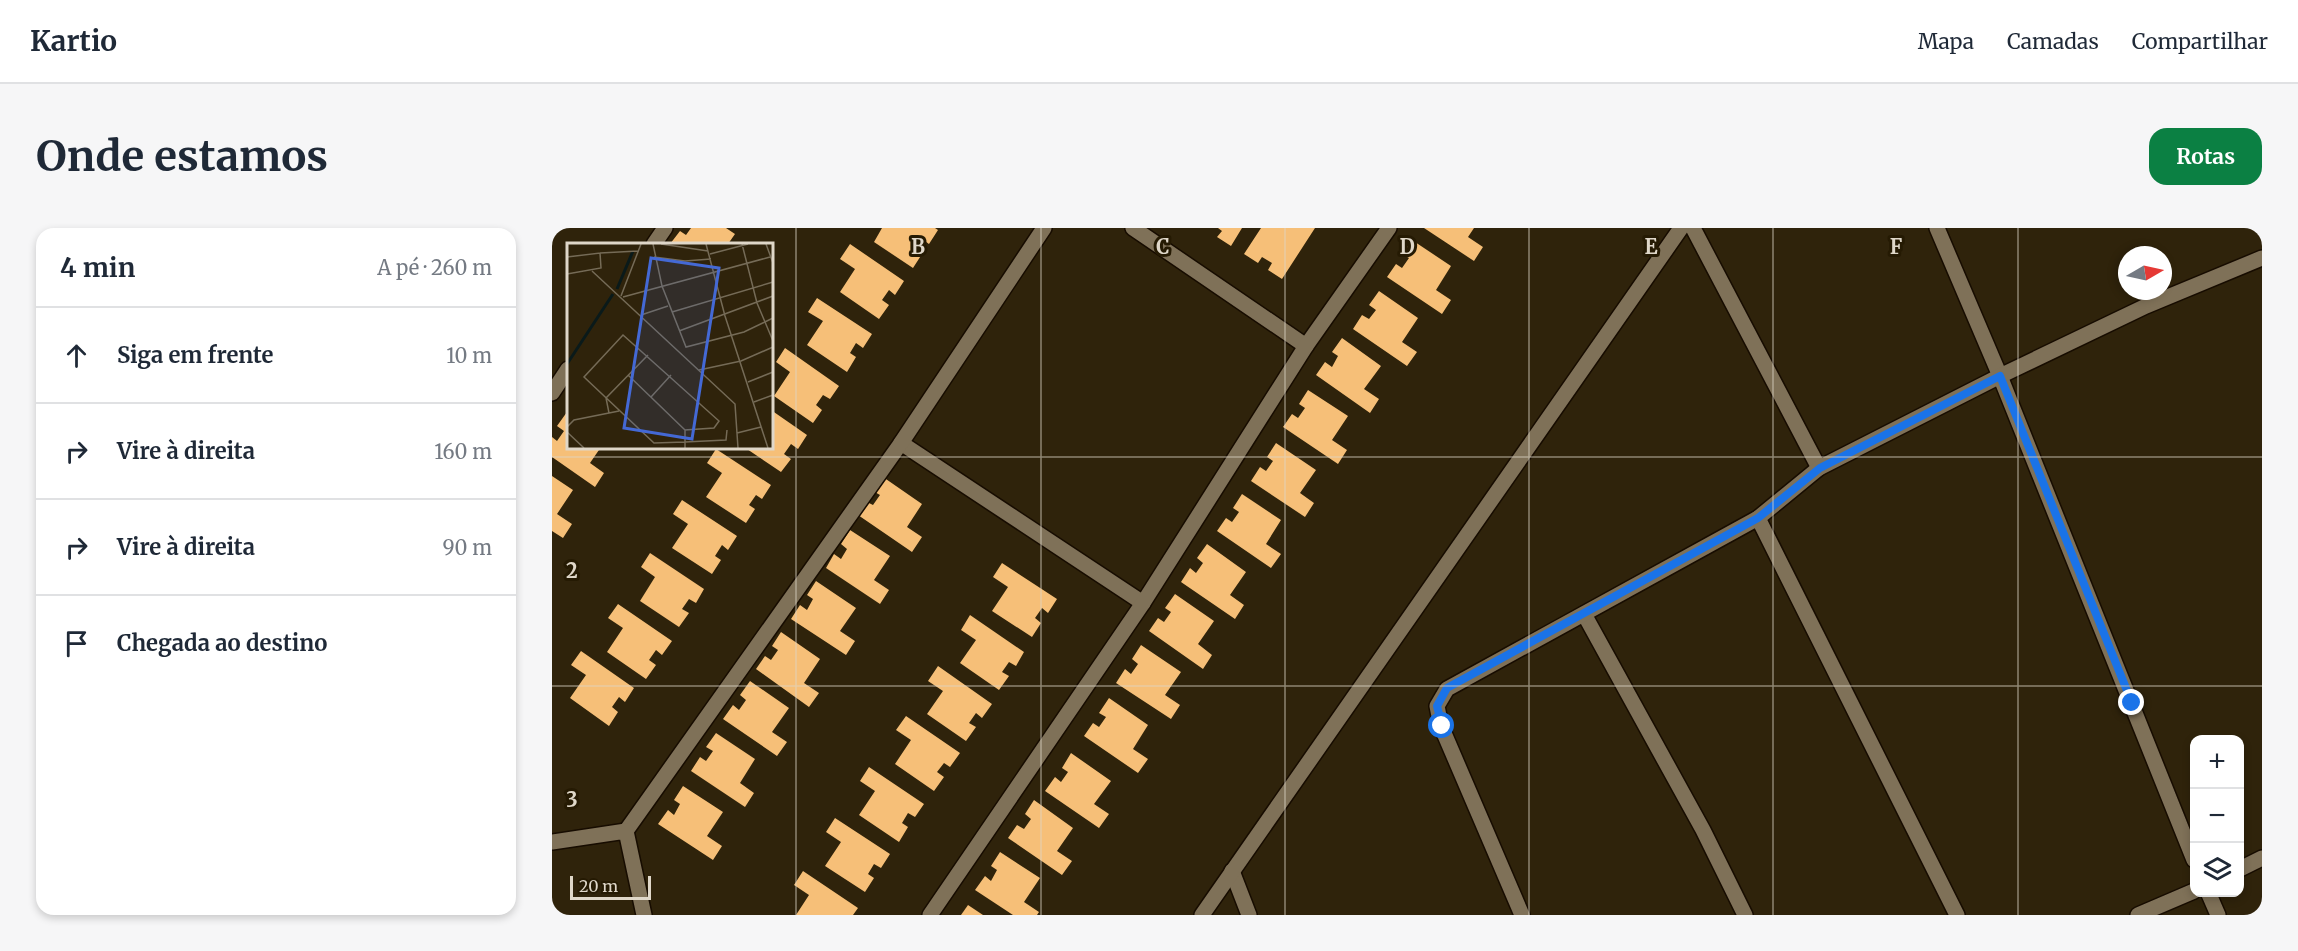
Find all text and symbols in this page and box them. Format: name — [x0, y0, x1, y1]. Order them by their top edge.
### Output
text: Kartio — [30, 23, 117, 59]
text: Mapa — [1918, 28, 1974, 55]
text: Camadas — [2007, 28, 2099, 55]
text: Compartilhar — [2132, 28, 2268, 55]
button: Rotas — [2149, 128, 2262, 185]
text: Onde estamos — [36, 130, 328, 182]
text: B — [911, 234, 925, 259]
text: C — [1156, 234, 1170, 259]
text: D — [1399, 234, 1415, 259]
text: E — [1644, 234, 1658, 259]
text: F — [1890, 234, 1903, 259]
inset map — [567, 243, 772, 448]
north arrow — [2118, 246, 2172, 300]
text: 4 min — [60, 251, 135, 284]
text: A pé · 260 m — [377, 255, 492, 280]
icon: ahead — [60, 339, 93, 372]
text: Siga em frente — [117, 341, 273, 369]
text: 10 m — [446, 343, 492, 368]
icon: right — [60, 435, 93, 468]
text: Vire à direita — [117, 437, 255, 465]
text: 160 m — [434, 439, 492, 464]
icon: right — [60, 531, 93, 564]
text: Vire à direita — [117, 533, 255, 561]
text: 90 m — [442, 535, 492, 560]
text: 2 — [566, 558, 578, 583]
icon: arrive — [60, 627, 93, 660]
text: Chegada ao destino — [117, 629, 327, 657]
route end — [2118, 689, 2144, 715]
route start — [1428, 712, 1454, 738]
map controls — [2190, 735, 2244, 897]
button: + — [2190, 735, 2244, 789]
text: 3 — [566, 787, 578, 812]
button: − — [2190, 789, 2244, 843]
button: layers — [2190, 843, 2244, 897]
scale bar — [570, 873, 651, 900]
text: 20 m — [579, 876, 618, 896]

